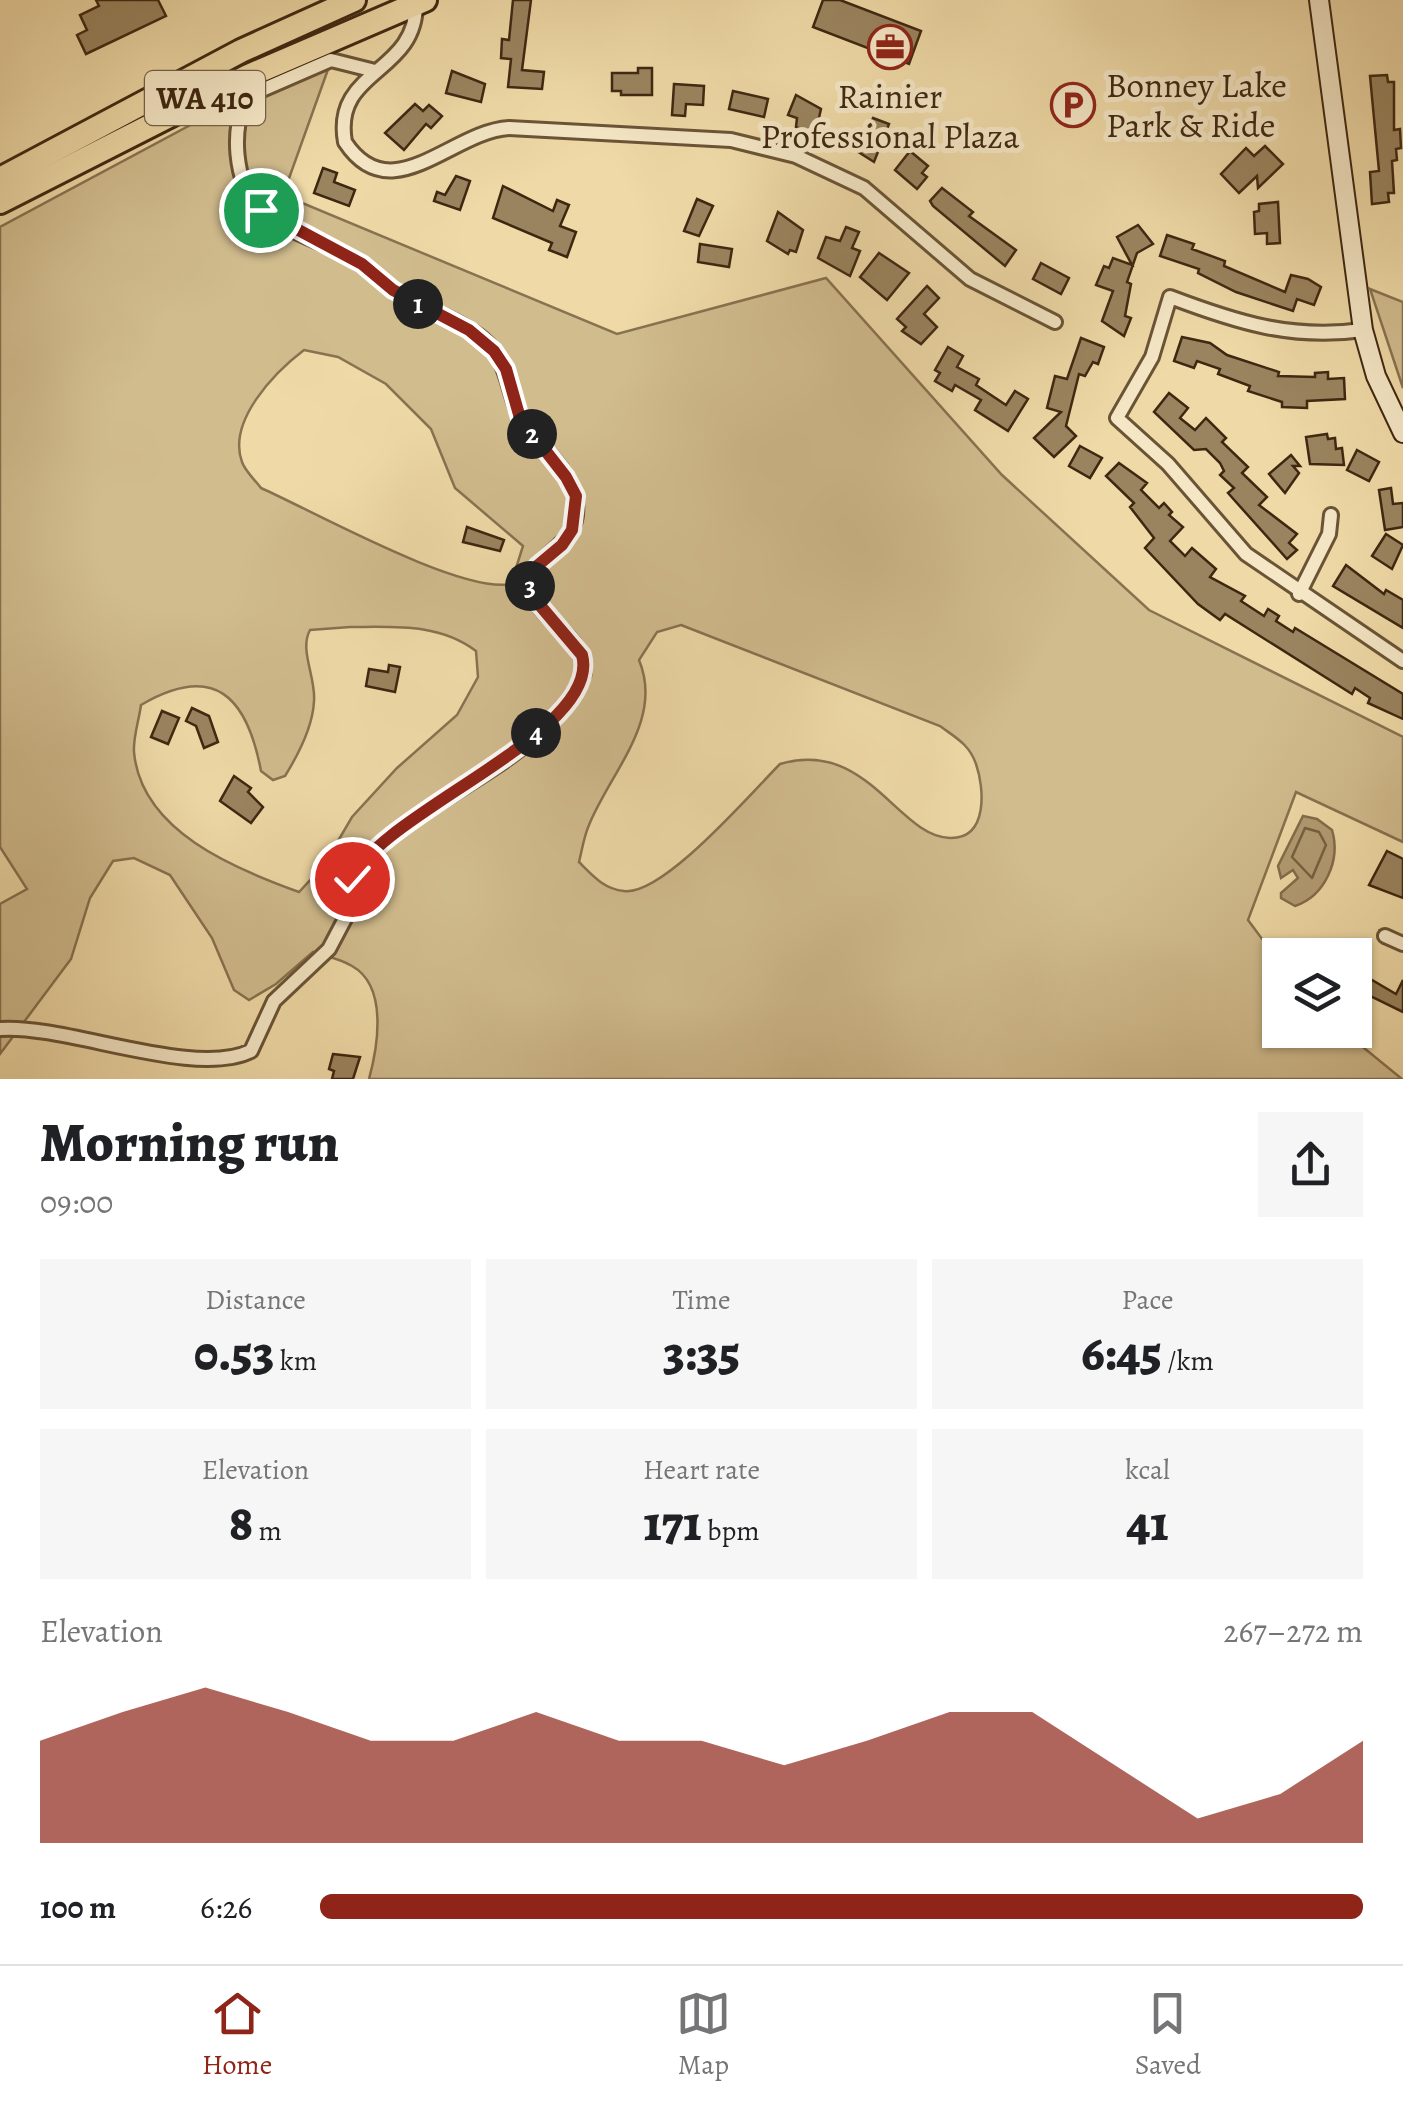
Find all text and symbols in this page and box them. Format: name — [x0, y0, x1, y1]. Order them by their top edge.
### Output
office icon: Rainier Professional Plaza — [867, 24, 913, 70]
place label: Bonney Lake Park & Ride — [1106, 61, 1287, 149]
road number: WA 410 — [145, 71, 265, 125]
place label: Rainier Professional Plaza — [761, 72, 1020, 160]
parking icon: Bonney Lake Park & Ride — [1050, 82, 1096, 128]
pin — [219, 168, 304, 253]
icon: arrive — [234, 183, 289, 238]
pin: 1 — [393, 279, 443, 329]
text: 1 — [413, 285, 423, 323]
pin: 2 — [507, 409, 557, 459]
text: 2 — [525, 415, 539, 453]
pin: 3 — [505, 561, 555, 611]
text: 3 — [524, 567, 536, 605]
pin: 4 — [511, 708, 561, 758]
text: 4 — [529, 714, 543, 752]
pin — [310, 837, 395, 922]
icon: check — [325, 852, 380, 907]
map controls — [1262, 938, 1372, 1048]
button: layers — [1262, 938, 1372, 1048]
text: Morning run — [40, 1105, 339, 1180]
button: share — [1258, 1112, 1363, 1217]
text: 09:00 — [40, 1180, 113, 1224]
text: Distance — [205, 1281, 306, 1319]
text: Time — [672, 1281, 731, 1319]
text: Pace — [1122, 1281, 1173, 1319]
text: 0.53 — [194, 1319, 274, 1387]
text: 3:35 — [663, 1319, 740, 1387]
text: 6:45 — [1081, 1319, 1162, 1387]
text: km — [274, 1342, 317, 1380]
text: /km — [1162, 1342, 1214, 1380]
text: Elevation — [202, 1451, 309, 1489]
text: Heart rate — [643, 1451, 760, 1489]
text: kcal — [1125, 1451, 1170, 1489]
text: 8 — [229, 1489, 253, 1557]
text: 171 — [644, 1489, 702, 1557]
text: 41 — [1126, 1489, 1169, 1557]
text: m — [253, 1512, 282, 1550]
text: bpm — [702, 1512, 759, 1550]
text: Elevation — [40, 1609, 163, 1653]
text: 267–272 m — [1223, 1609, 1363, 1653]
text: 100 m — [40, 1885, 116, 1929]
text: 6:26 — [200, 1885, 252, 1929]
tab: Home — [202, 1986, 272, 2084]
tab: Map — [676, 1986, 731, 2084]
tab: Saved — [1135, 1986, 1201, 2084]

